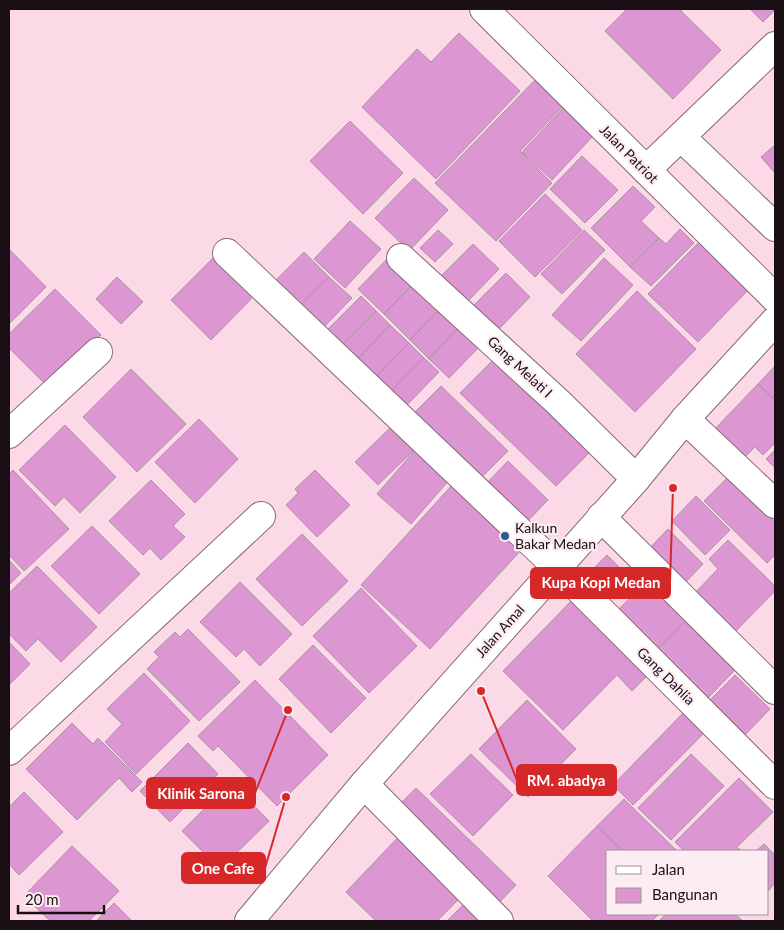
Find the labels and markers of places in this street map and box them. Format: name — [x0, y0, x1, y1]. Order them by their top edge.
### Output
place label: Kalkun Bakar Medan — [515, 519, 596, 552]
marker: Kalkun Bakar Medan — [499, 530, 511, 542]
callout: Kupa Kopi Medan — [531, 568, 670, 598]
callout: RM. abadya — [517, 765, 616, 795]
callout: Klinik Sarona — [147, 778, 255, 808]
callout: One Cafe — [182, 853, 265, 883]

